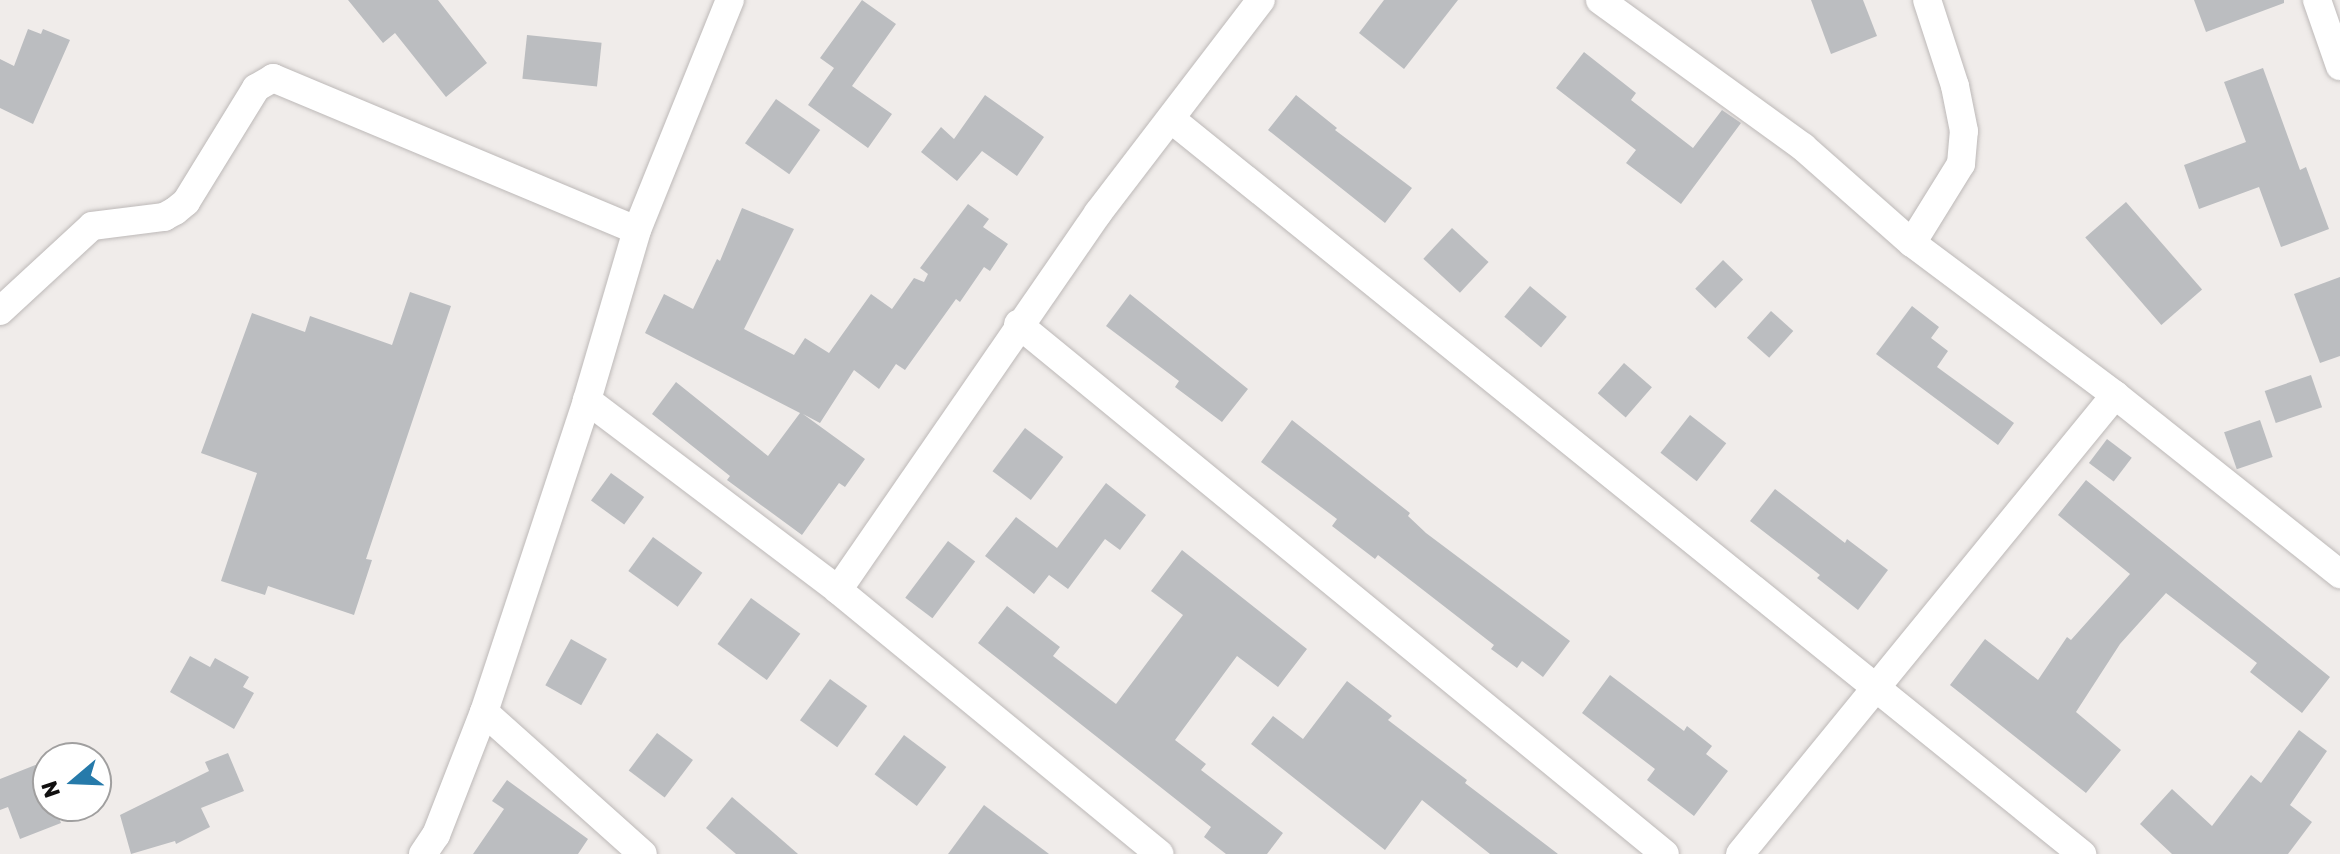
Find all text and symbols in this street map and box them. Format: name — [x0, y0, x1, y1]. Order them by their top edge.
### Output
north arrow — [32, 742, 112, 822]
text: N — [35, 777, 66, 801]

